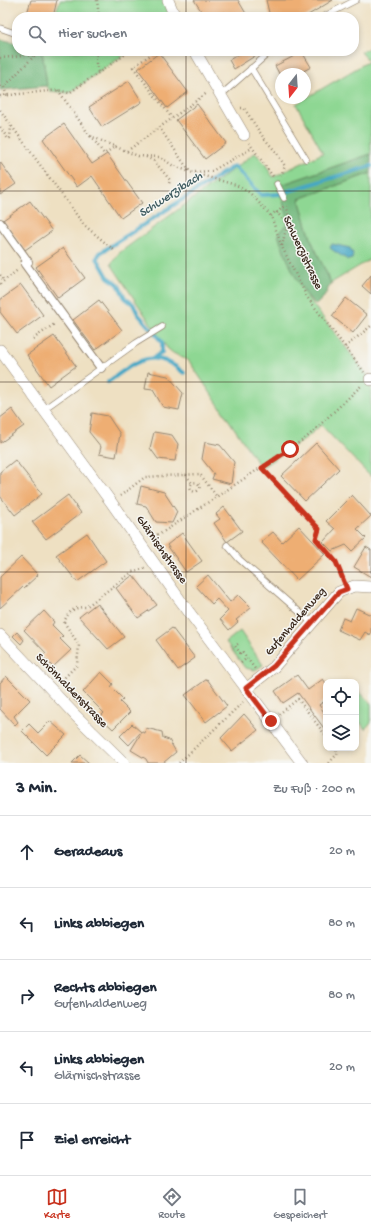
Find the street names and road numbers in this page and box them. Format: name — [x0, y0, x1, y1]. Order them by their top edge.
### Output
street label: Schwerzistrasse — [279, 214, 325, 292]
street label: Glärnischstrasse — [132, 513, 190, 587]
street label: Gufenhaldenweg — [263, 585, 330, 659]
street label: Schönhaldenstrasse — [32, 651, 111, 732]

